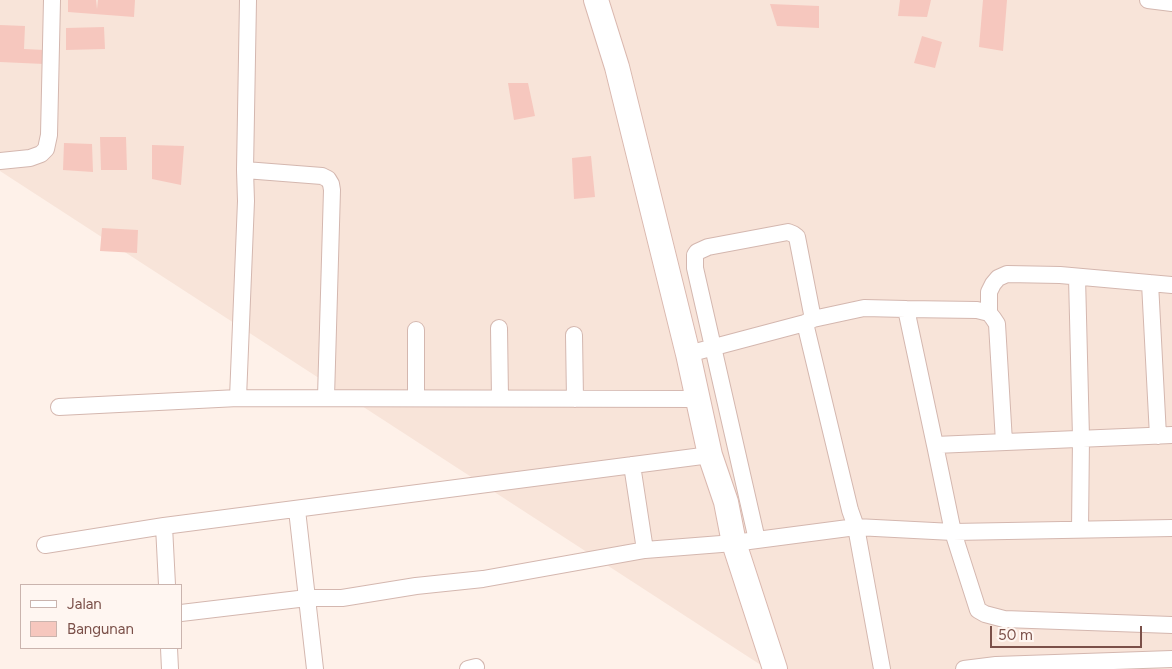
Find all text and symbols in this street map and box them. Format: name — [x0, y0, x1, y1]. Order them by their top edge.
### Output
legend — [20, 584, 182, 649]
text: Jalan — [67, 595, 102, 613]
scale bar — [992, 616, 1144, 648]
text: Bangunan — [67, 620, 134, 638]
text: 50 m — [998, 626, 1033, 644]

